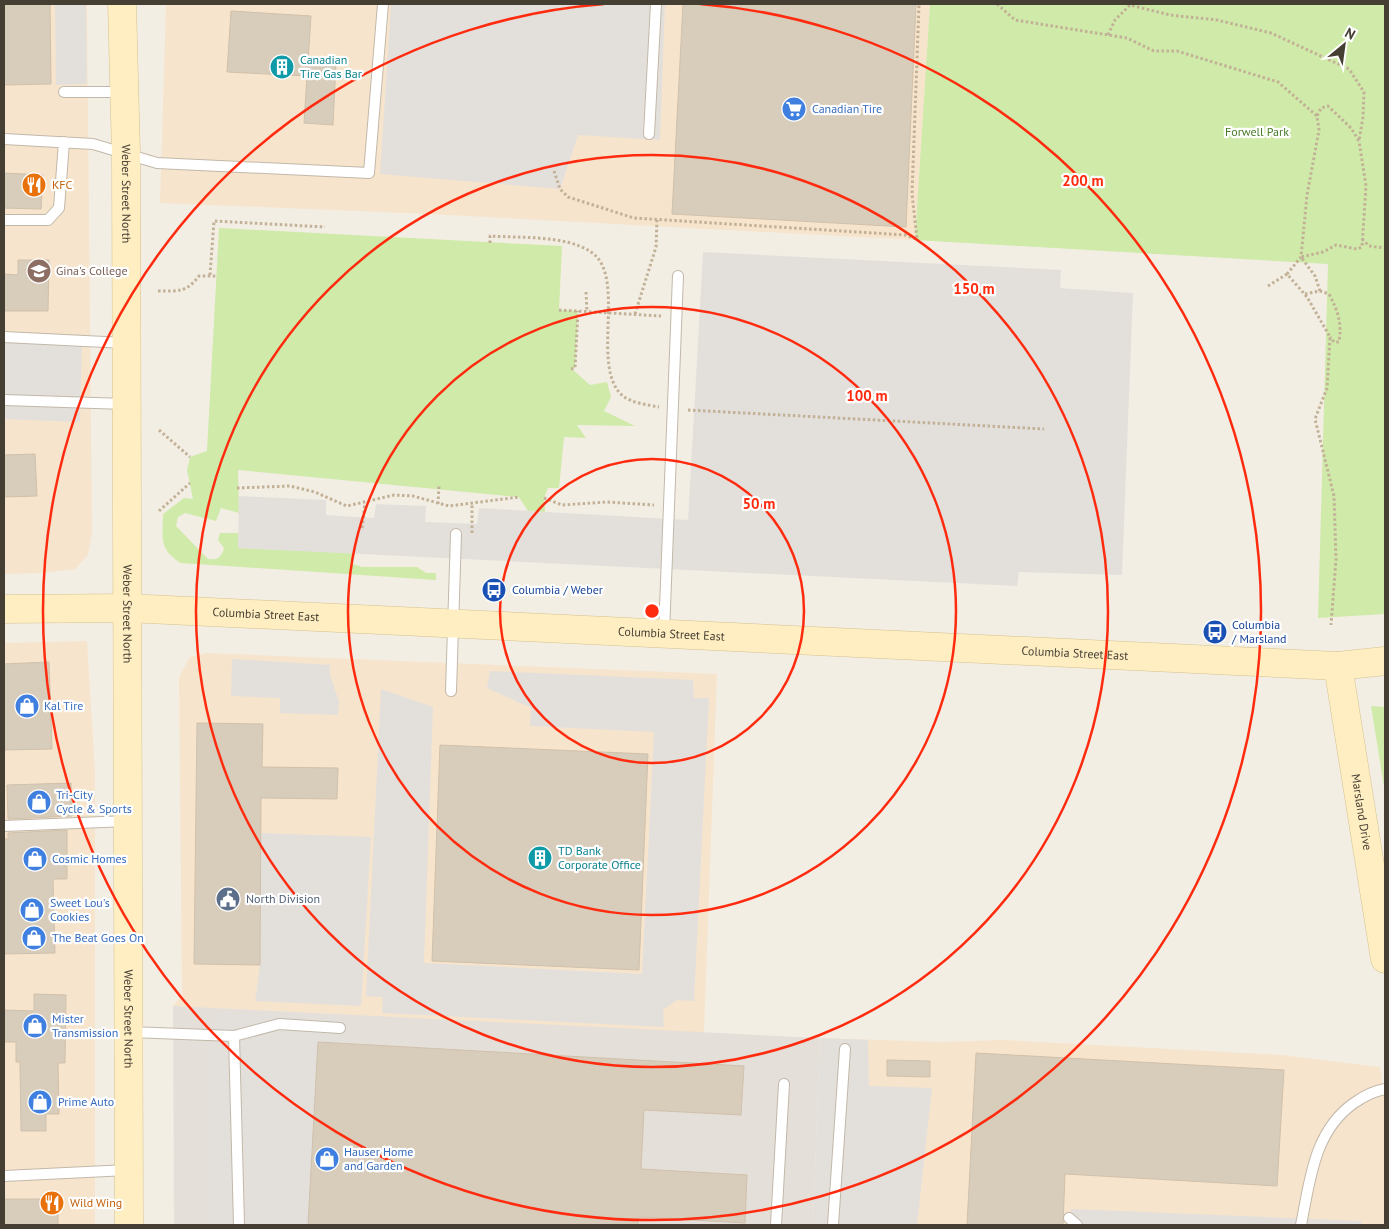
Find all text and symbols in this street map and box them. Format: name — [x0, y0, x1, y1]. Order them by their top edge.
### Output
north arrow — [1319, 20, 1369, 70]
text: N — [1342, 24, 1359, 44]
place label: Canadian Tire Gas Bar — [300, 52, 362, 81]
building icon: Canadian Tire Gas Bar — [269, 54, 295, 80]
supermarket icon: Canadian Tire — [781, 96, 807, 122]
place label: Canadian Tire — [812, 101, 882, 116]
park label: Forwell Park — [1225, 124, 1289, 139]
street label: Weber Street North — [119, 144, 134, 243]
text: 200 m — [1062, 171, 1104, 190]
restaurant icon: KFC — [21, 172, 47, 198]
place label: KFC — [52, 177, 73, 192]
school or university icon: Gina's College — [26, 258, 52, 284]
place label: Gina's College — [56, 263, 128, 278]
text: 150 m — [953, 279, 995, 298]
text: 100 m — [846, 386, 888, 405]
text: 50 m — [743, 494, 775, 513]
street label: Weber Street North — [120, 564, 135, 663]
bus stop icon: Columbia / Weber — [481, 577, 507, 603]
place label: Columbia / Weber — [512, 582, 603, 597]
centre of rings — [643, 602, 661, 620]
street label: Columbia Street East — [212, 604, 320, 624]
place label: Columbia / Marsland — [1231, 617, 1287, 646]
bus stop icon: Columbia / Marsland — [1202, 619, 1228, 645]
street label: Columbia Street East — [618, 624, 725, 644]
street label: Columbia Street East — [1021, 643, 1129, 663]
shop icon: Kal Tire — [14, 693, 40, 719]
place label: Kal Tire — [44, 698, 83, 713]
street label: Marsland Drive — [1348, 773, 1375, 851]
place label: Tri-City Cycle & Sports — [56, 787, 132, 816]
shop icon: Tri-City Cycle & Sports — [26, 789, 52, 815]
place label: TD Bank Corporate Office — [558, 843, 641, 872]
building icon: TD Bank Corporate Office — [527, 845, 553, 871]
shop icon: Cosmic Homes — [22, 846, 48, 872]
place label: Cosmic Homes — [52, 851, 127, 866]
public building icon: North Division — [215, 886, 241, 912]
place label: North Division — [246, 891, 320, 906]
place label: Sweet Lou's Cookies — [50, 895, 110, 924]
shop icon: Sweet Lou's Cookies — [19, 897, 45, 923]
shop icon: The Beat Goes On — [21, 925, 47, 951]
place label: The Beat Goes On — [52, 930, 144, 945]
street label: Weber Street North — [121, 969, 137, 1068]
place label: Mister Transmission — [52, 1011, 118, 1040]
shop icon: Mister Transmission — [22, 1013, 48, 1039]
shop icon: Prime Auto — [27, 1089, 53, 1115]
place label: Prime Auto — [58, 1094, 114, 1109]
place label: Hauser Home and Garden — [344, 1144, 413, 1173]
shop icon: Hauser Home and Garden — [314, 1146, 340, 1172]
restaurant icon: Wild Wing — [39, 1190, 65, 1216]
place label: Wild Wing — [70, 1195, 122, 1210]

